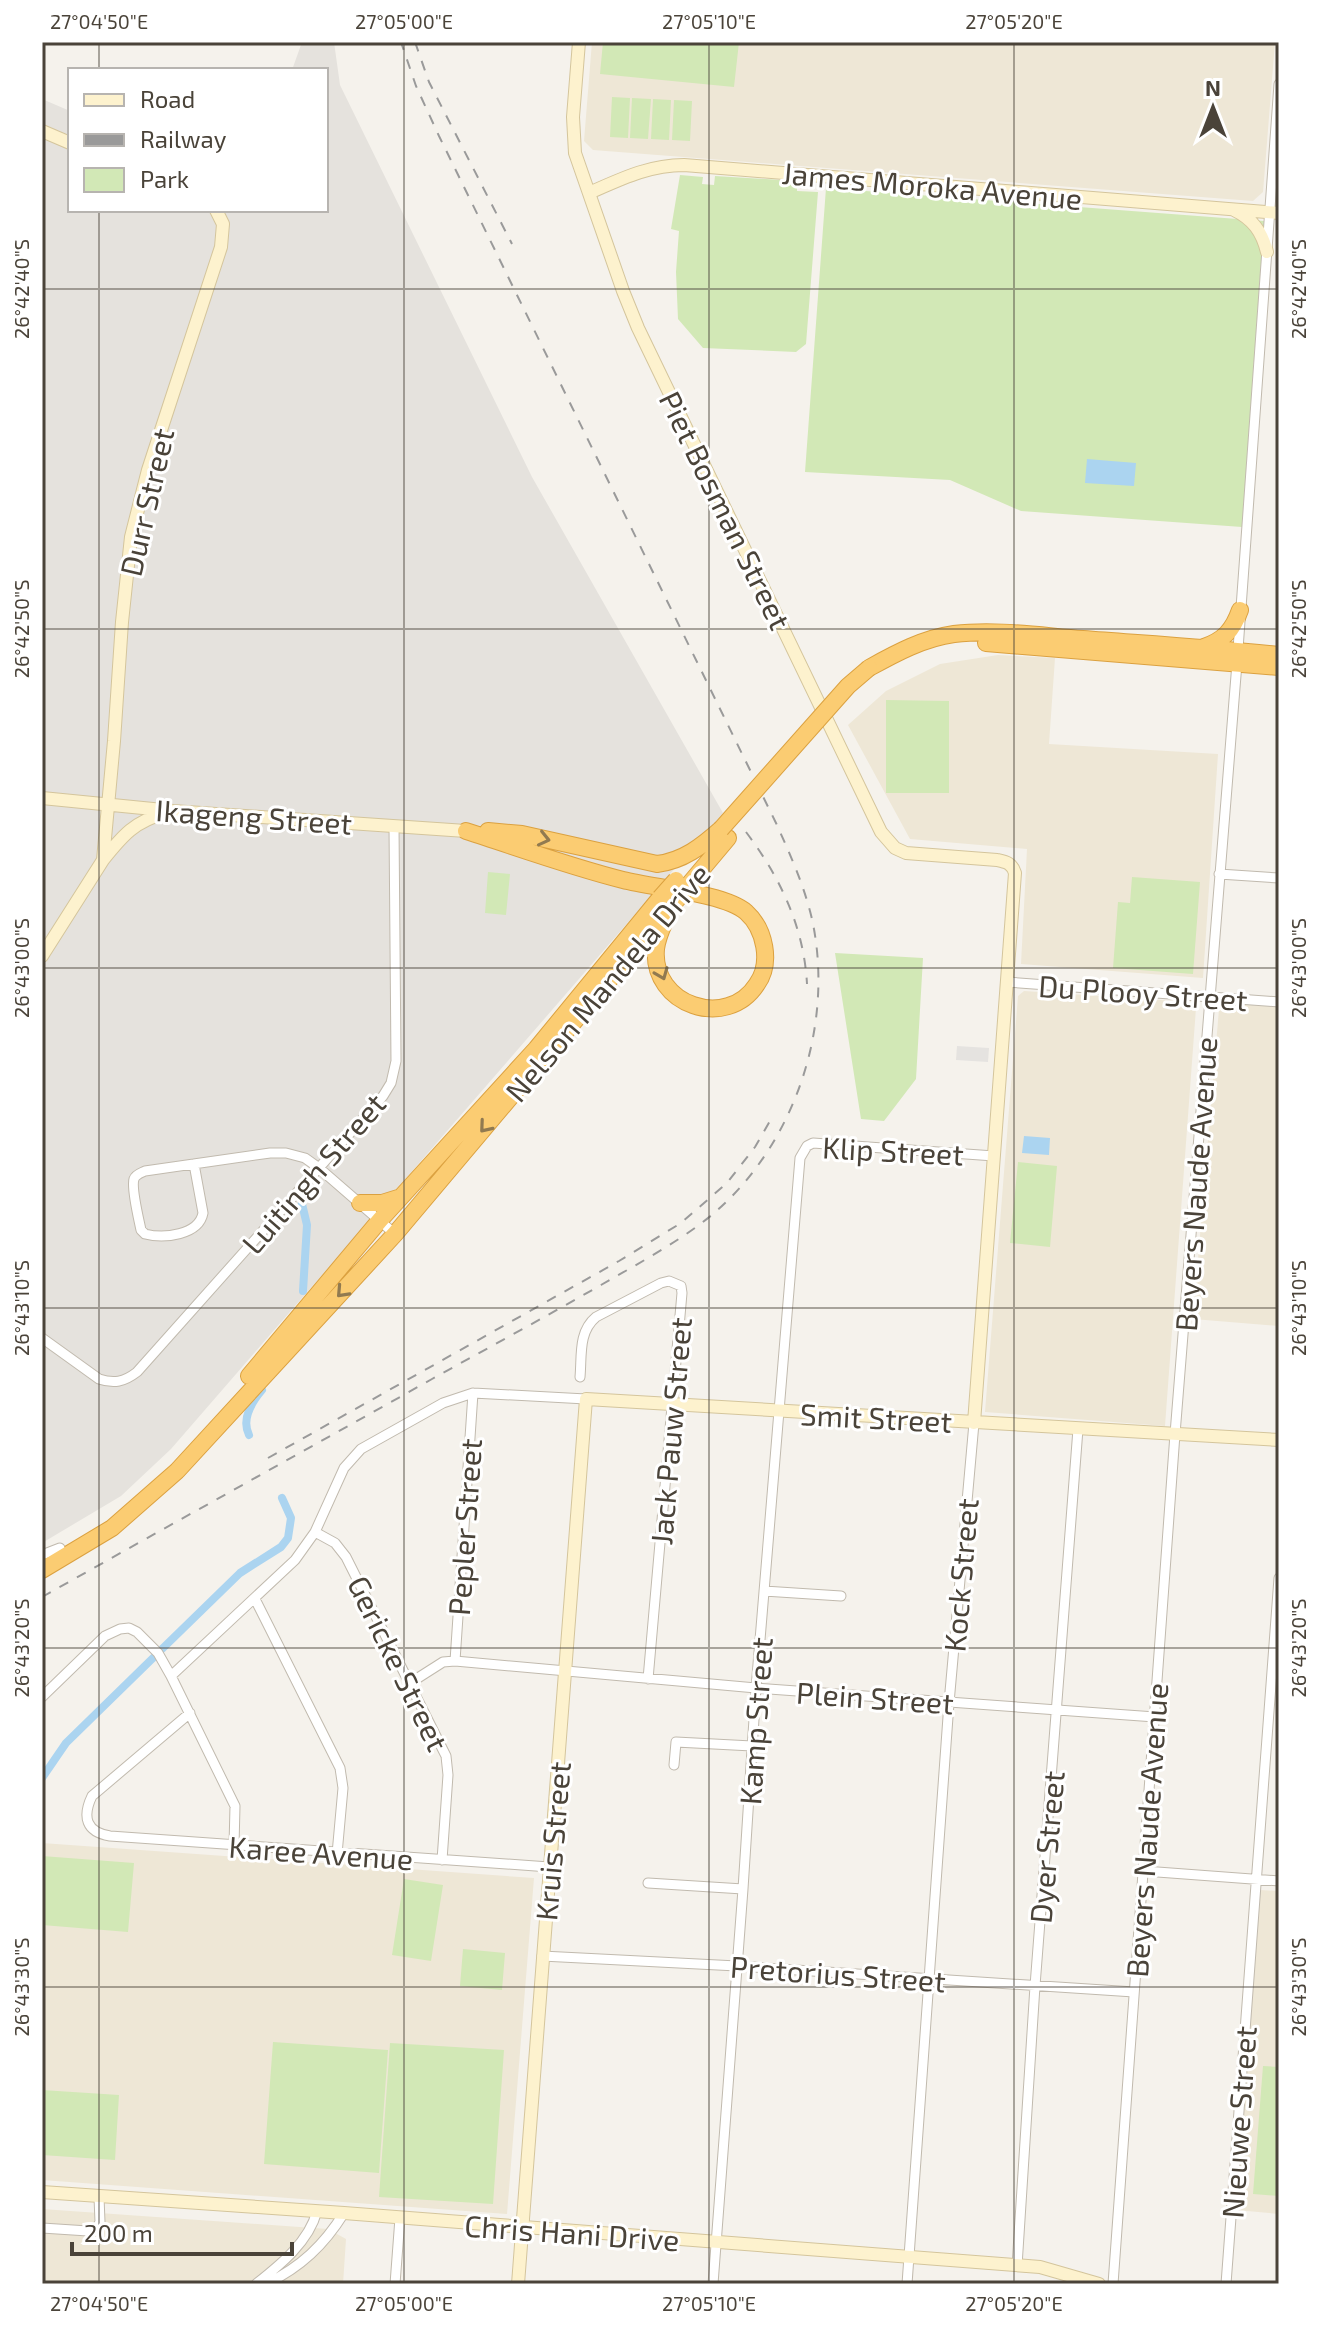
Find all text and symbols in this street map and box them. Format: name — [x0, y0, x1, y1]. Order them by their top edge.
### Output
text: 27°04'50"E — [50, 9, 148, 33]
text: 27°05'00"E — [355, 9, 453, 33]
text: 27°05'10"E — [662, 9, 756, 33]
text: 27°05'20"E — [965, 9, 1063, 33]
legend — [68, 68, 328, 212]
north arrow — [1173, 68, 1253, 148]
text: N — [1205, 74, 1221, 100]
text: Road — [140, 84, 195, 113]
text: Railway — [140, 124, 227, 153]
street label: James Moroka Avenue — [780, 154, 1084, 216]
text: Park — [140, 164, 189, 193]
text: 26°42'40"S — [9, 239, 33, 339]
text: 26°42'40"S — [1286, 239, 1310, 339]
street label: Piet Bosman Street — [653, 385, 799, 635]
street label: Durr Street — [112, 425, 180, 579]
text: 26°42'50"S — [9, 580, 33, 678]
text: 26°42'50"S — [1286, 580, 1310, 678]
street label: Ikageng Street — [155, 791, 353, 841]
one-way arrow — [536, 830, 550, 847]
street label: Nelson Mandela Drive — [497, 856, 717, 1108]
text: 26°43'00"S — [9, 918, 33, 1018]
text: 26°43'00"S — [1286, 918, 1310, 1018]
one-way arrow — [652, 966, 669, 980]
street label: Du Plooy Street — [1037, 967, 1249, 1017]
street label: Beyers Naude Avenue — [1167, 1036, 1223, 1332]
street label: Luitingh Street — [234, 1086, 392, 1260]
one-way arrow — [480, 1118, 495, 1132]
street label: Klip Street — [821, 1128, 965, 1172]
text: 26°43'10"S — [9, 1260, 33, 1356]
text: 26°43'10"S — [1286, 1260, 1310, 1356]
one-way arrow — [337, 1282, 352, 1297]
street label: Jack Pauw Street — [642, 1316, 698, 1546]
street label: Smit Street — [799, 1395, 953, 1439]
street label: Pepler Street — [440, 1437, 488, 1617]
street label: Kock Street — [935, 1497, 985, 1653]
street label: Gericke Street — [341, 1570, 457, 1756]
text: 26°43'20"S — [9, 1598, 33, 1698]
text: 26°43'20"S — [1286, 1598, 1310, 1698]
street label: Kamp Street — [731, 1636, 779, 1806]
street label: Plein Street — [795, 1674, 955, 1720]
street label: Beyers Naude Avenue — [1118, 1682, 1174, 1978]
street label: Kruis Street — [527, 1760, 577, 1922]
street label: Dyer Street — [1021, 1769, 1071, 1925]
street label: Karee Avenue — [228, 1828, 414, 1876]
text: 26°43'30"S — [9, 1938, 33, 2037]
text: 26°43'30"S — [1286, 1938, 1310, 2037]
street label: Pretorius Street — [729, 1948, 947, 1998]
street label: Nieuwe Street — [1213, 2025, 1263, 2219]
scale bar — [72, 2206, 292, 2256]
street label: Chris Hani Drive — [463, 2207, 681, 2257]
text: 200 m — [84, 2218, 153, 2247]
text: 27°04'50"E — [50, 2291, 148, 2315]
text: 27°05'00"E — [355, 2291, 453, 2315]
text: 27°05'10"E — [662, 2291, 756, 2315]
text: 27°05'20"E — [965, 2291, 1063, 2315]

